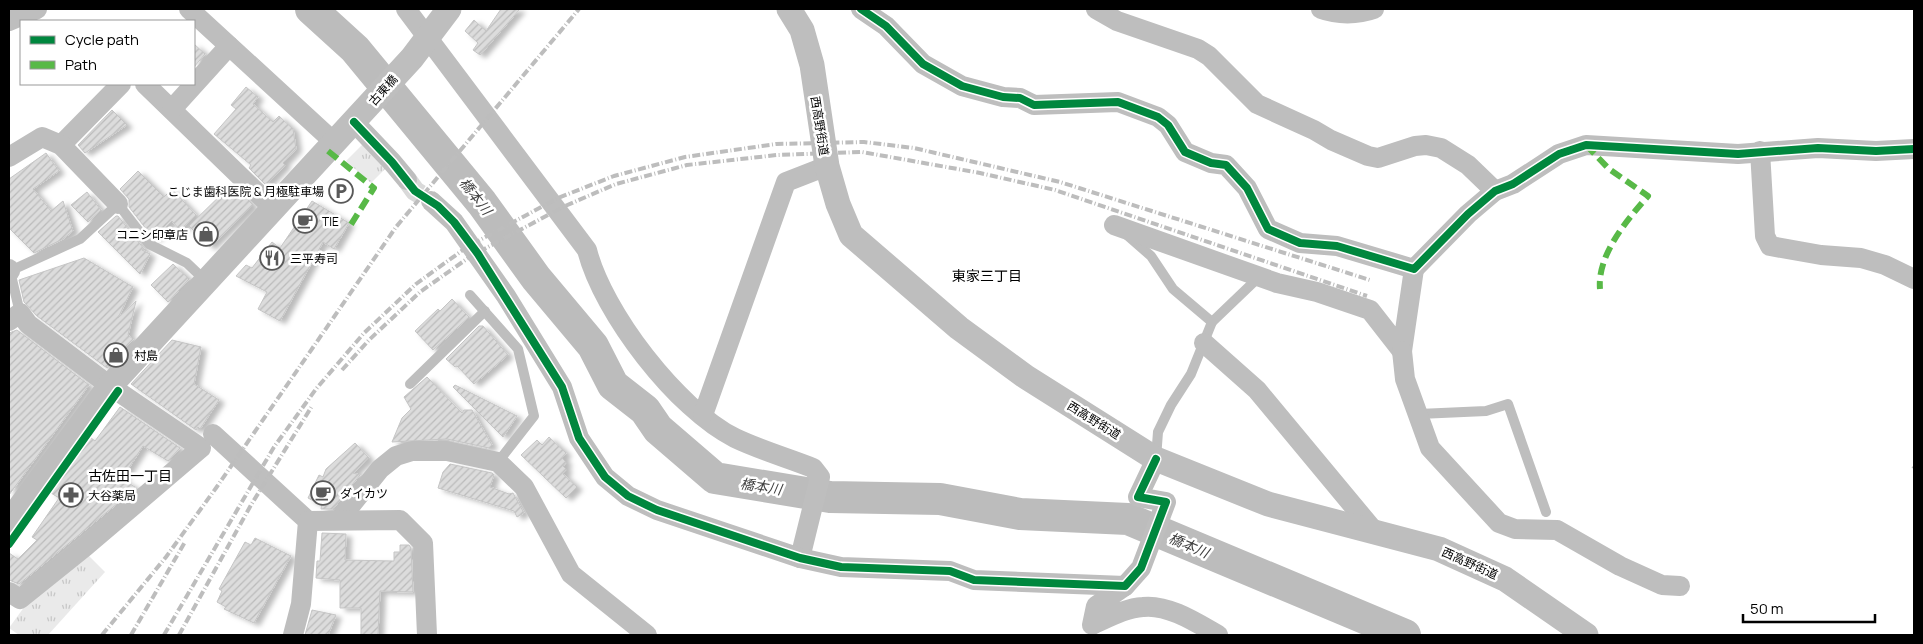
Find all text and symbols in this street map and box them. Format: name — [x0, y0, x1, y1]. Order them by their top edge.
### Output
legend — [20, 20, 195, 85]
text: Cycle path — [65, 29, 139, 50]
text: Path — [65, 54, 97, 75]
street label: 古東橋 — [365, 71, 401, 109]
street label: 西高野街道 — [807, 95, 833, 157]
water label: 橋本川 — [456, 174, 498, 220]
parking icon: こじま歯科医院 & 月極駐車場 — [328, 178, 354, 204]
place label: こじま歯科医院 & 月極駐車場 — [167, 183, 324, 200]
cafe icon: TIE — [292, 208, 318, 234]
place label: TIE — [322, 213, 339, 230]
shop icon: コニシ印章店 — [193, 221, 219, 247]
place label: コニシ印章店 — [116, 226, 188, 243]
restaurant icon: 三平寿司 — [259, 245, 285, 271]
place label: 三平寿司 — [290, 250, 338, 267]
district label: 東家三丁目 — [952, 266, 1022, 285]
shop icon: 村島 — [103, 342, 129, 368]
place label: 村島 — [134, 347, 158, 364]
street label: 西高野街道 — [1064, 397, 1124, 443]
district label: 古佐田一丁目 — [88, 466, 172, 485]
water label: 橋本川 — [739, 473, 785, 499]
cafe icon: ダイカツ — [310, 480, 336, 506]
pharmacy icon: 大谷薬局 — [58, 482, 84, 508]
place label: ダイカツ — [340, 485, 388, 502]
place label: 大谷薬局 — [88, 487, 136, 504]
water label: 橋本川 — [1166, 528, 1214, 563]
street label: 西高野街道 — [1439, 543, 1501, 583]
scale bar — [1743, 592, 1876, 624]
text: 50 m — [1750, 598, 1784, 619]

